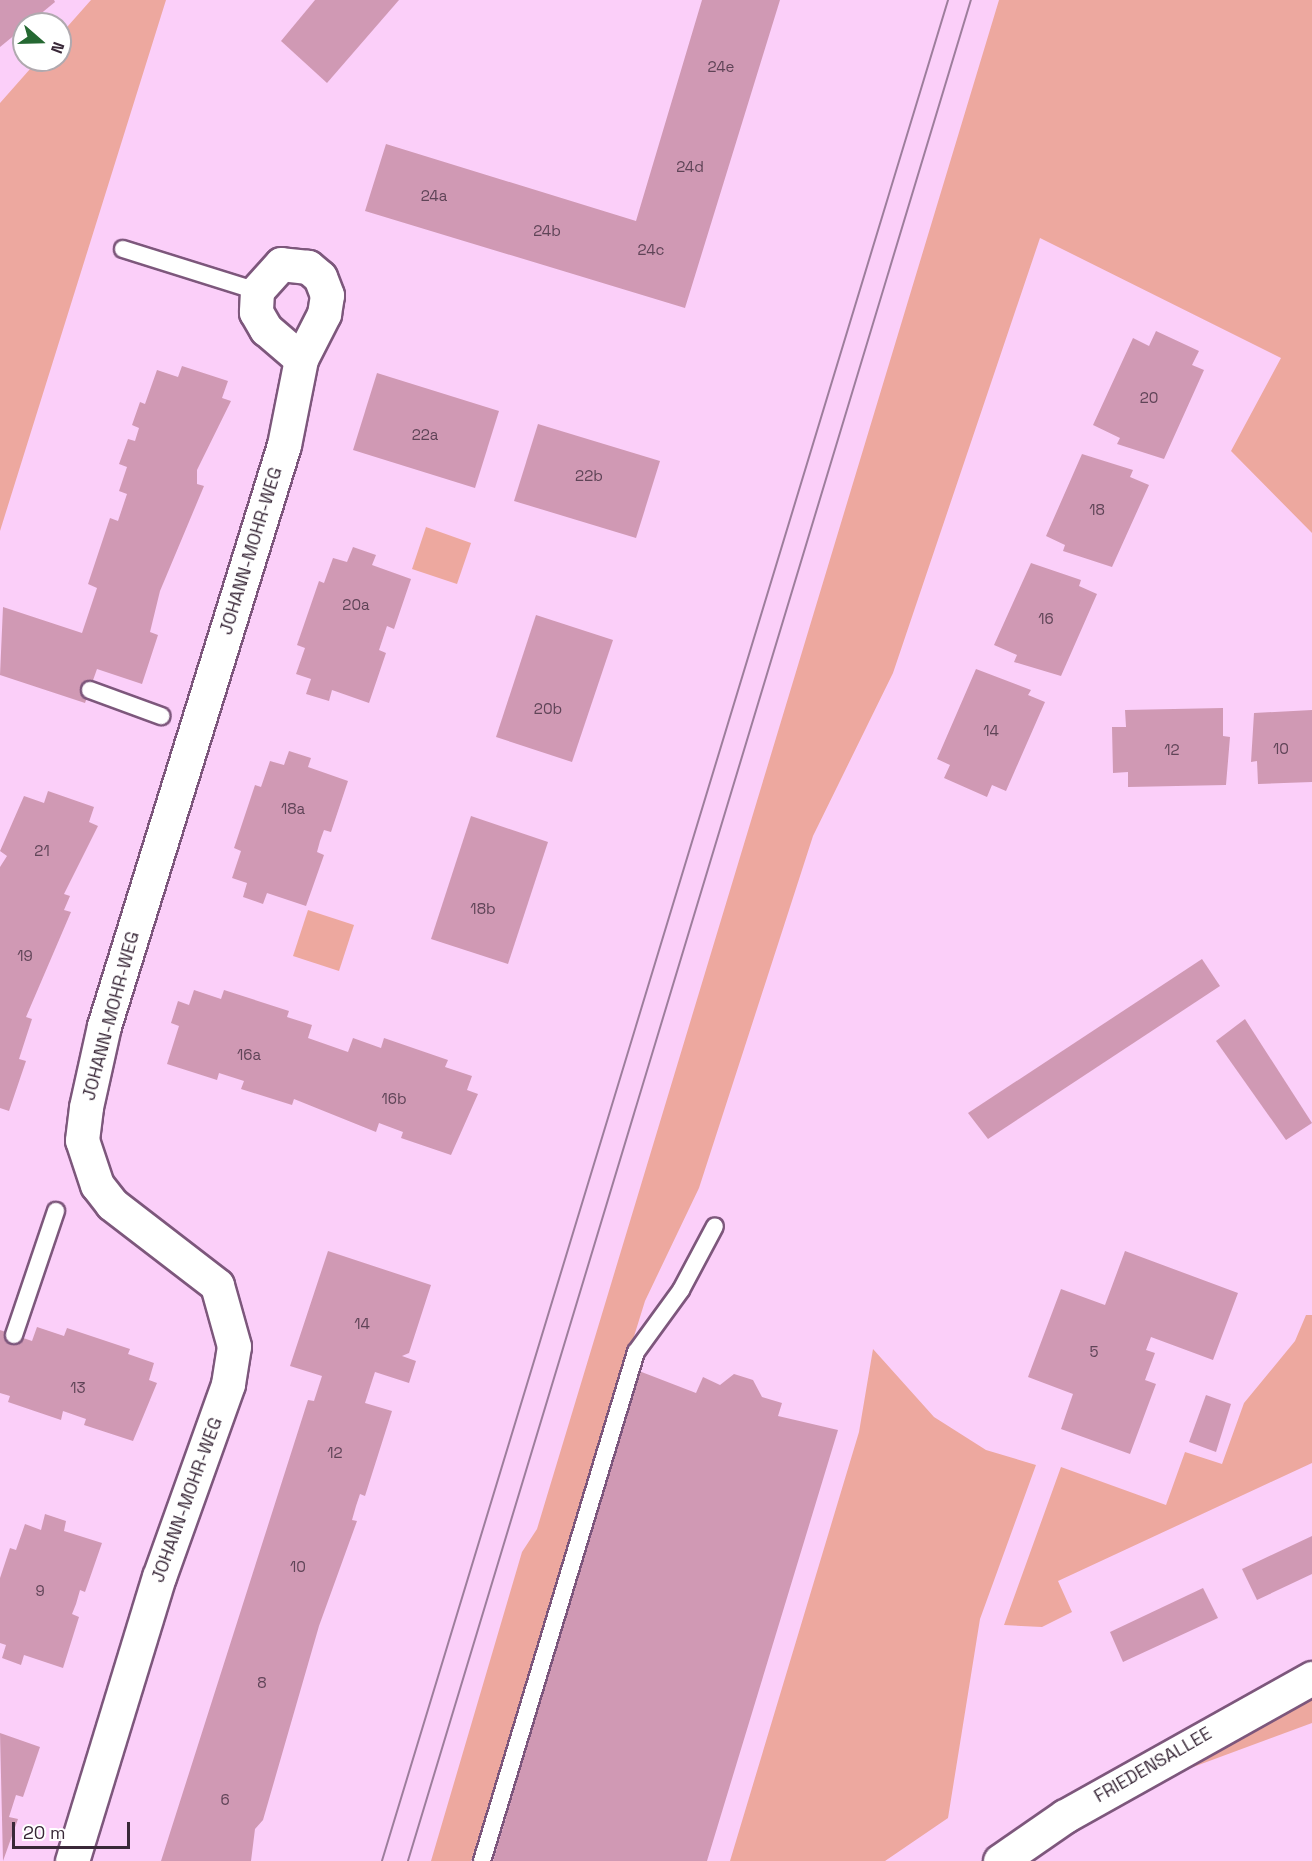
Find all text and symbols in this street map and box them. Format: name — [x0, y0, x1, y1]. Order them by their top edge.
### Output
north arrow — [12, 12, 72, 72]
text: N — [46, 39, 69, 56]
house number: 24e — [708, 58, 734, 76]
house number: 24d — [676, 158, 704, 176]
house number: 24a — [421, 187, 447, 205]
house number: 24b — [533, 222, 561, 240]
house number: 24c — [638, 241, 664, 259]
house number: 20 — [1140, 389, 1158, 407]
house number: 22a — [412, 426, 438, 444]
street label: JOHANN-MOHR-WEG — [215, 465, 287, 637]
house number: 22b — [575, 467, 603, 485]
house number: 18 — [1089, 501, 1105, 519]
house number: 20a — [342, 596, 370, 614]
house number: 16 — [1038, 610, 1054, 628]
house number: 20b — [534, 700, 562, 718]
house number: 14 — [983, 722, 999, 740]
house number: 10 — [1273, 740, 1289, 758]
house number: 12 — [1164, 741, 1180, 759]
house number: 18a — [281, 800, 305, 818]
house number: 21 — [34, 842, 50, 860]
house number: 18b — [470, 900, 496, 918]
street label: JOHANN-MOHR-WEG — [78, 929, 144, 1103]
house number: 19 — [17, 947, 33, 965]
house number: 16a — [237, 1046, 261, 1064]
house number: 16b — [381, 1090, 407, 1108]
house number: 14 — [354, 1315, 370, 1333]
house number: 5 — [1090, 1343, 1098, 1361]
house number: 13 — [70, 1379, 86, 1397]
street label: JOHANN-MOHR-WEG — [147, 1414, 227, 1586]
house number: 12 — [327, 1444, 343, 1462]
house number: 10 — [290, 1558, 306, 1576]
house number: 9 — [35, 1582, 45, 1600]
house number: 8 — [257, 1674, 267, 1692]
street label: FRIEDENSALLEE — [1090, 1723, 1216, 1807]
house number: 6 — [220, 1791, 230, 1809]
scale bar — [15, 1810, 134, 1848]
text: 20 m — [23, 1821, 66, 1844]

